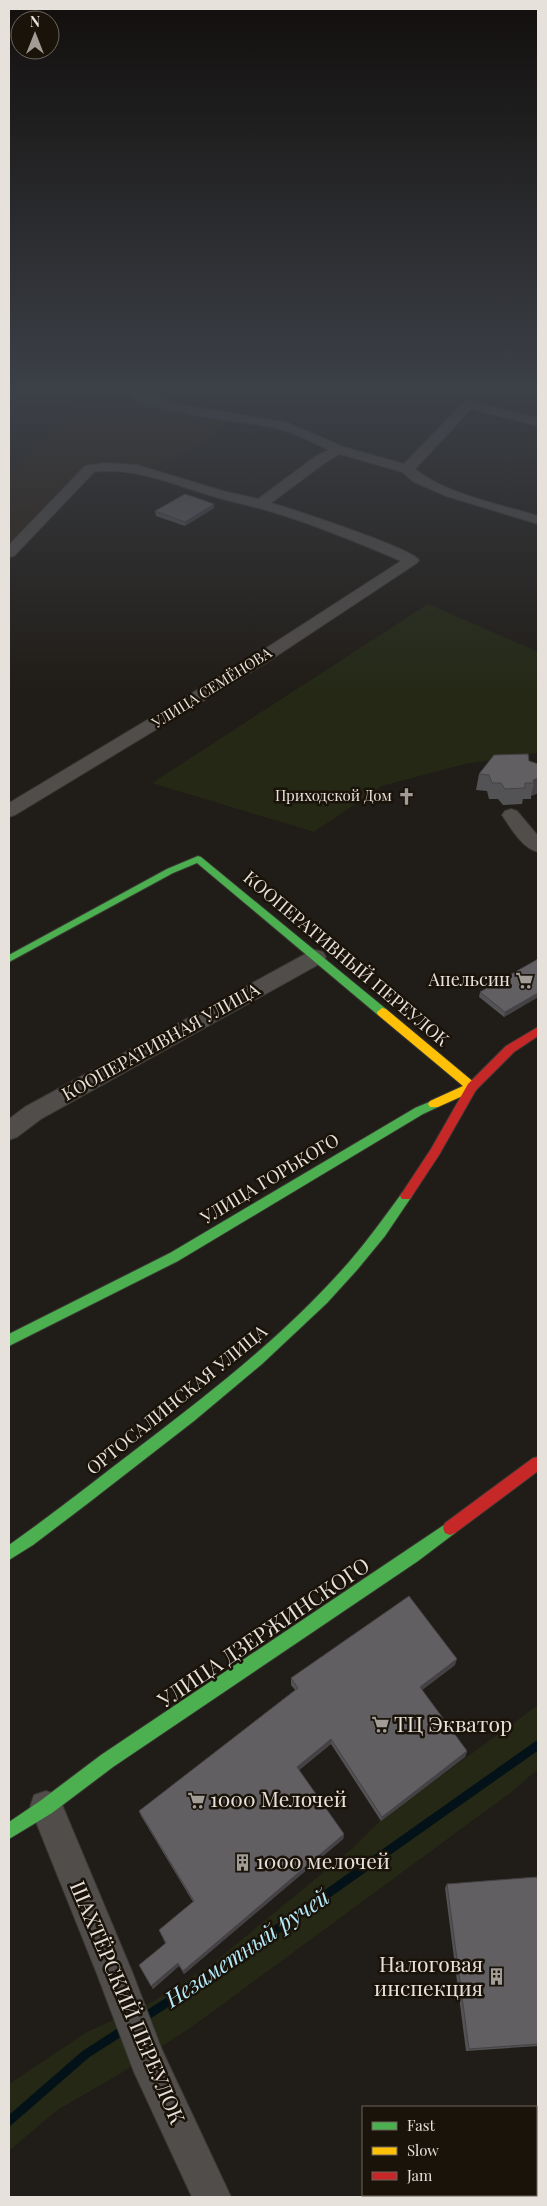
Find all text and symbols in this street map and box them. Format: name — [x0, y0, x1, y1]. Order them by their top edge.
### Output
north arrow — [10, 10, 60, 60]
text: N — [30, 12, 40, 31]
street label: УЛИЦА СЕМЁНОВА — [147, 642, 276, 733]
place label: Приходской Дом — [275, 785, 392, 805]
church icon: Приходской Дом — [396, 786, 416, 806]
street label: КООПЕРАТИВНЫЙ ПЕРЕУЛОК — [239, 865, 455, 1052]
place label: Апельсин — [427, 967, 510, 991]
supermarket icon: Апельсин — [514, 970, 534, 990]
street label: КООПЕРАТИВНАЯ УЛИЦА — [57, 976, 264, 1106]
street label: УЛИЦА ГОРЬКОГО — [195, 1127, 343, 1230]
street label: ОРТОСАЛИНСКАЯ УЛИЦА — [81, 1318, 272, 1480]
street label: УЛИЦА ДЗЕРЖИНСКОГО — [151, 1550, 374, 1713]
place label: ТЦ Экватор — [394, 1709, 512, 1737]
supermarket icon: ТЦ Экватор — [370, 1715, 390, 1735]
place label: 1000 Мелочей — [210, 1784, 347, 1812]
supermarket icon: 1000 Мелочей — [186, 1790, 206, 1810]
place label: 1000 мелочей — [256, 1846, 390, 1874]
building icon: 1000 мелочей — [232, 1852, 252, 1872]
street label: ШАХТЁРСКИЙ ПЕРЕУЛОК — [65, 1876, 193, 2128]
water label: Незаметный ручей — [158, 1881, 335, 2014]
place label: Налоговая инспекция — [374, 1949, 483, 2001]
building icon: Налоговая инспекция — [487, 1967, 507, 1987]
legend — [362, 2106, 537, 2196]
text: Fast — [407, 2115, 436, 2135]
text: Slow — [407, 2140, 439, 2160]
text: Jam — [406, 2165, 433, 2185]

